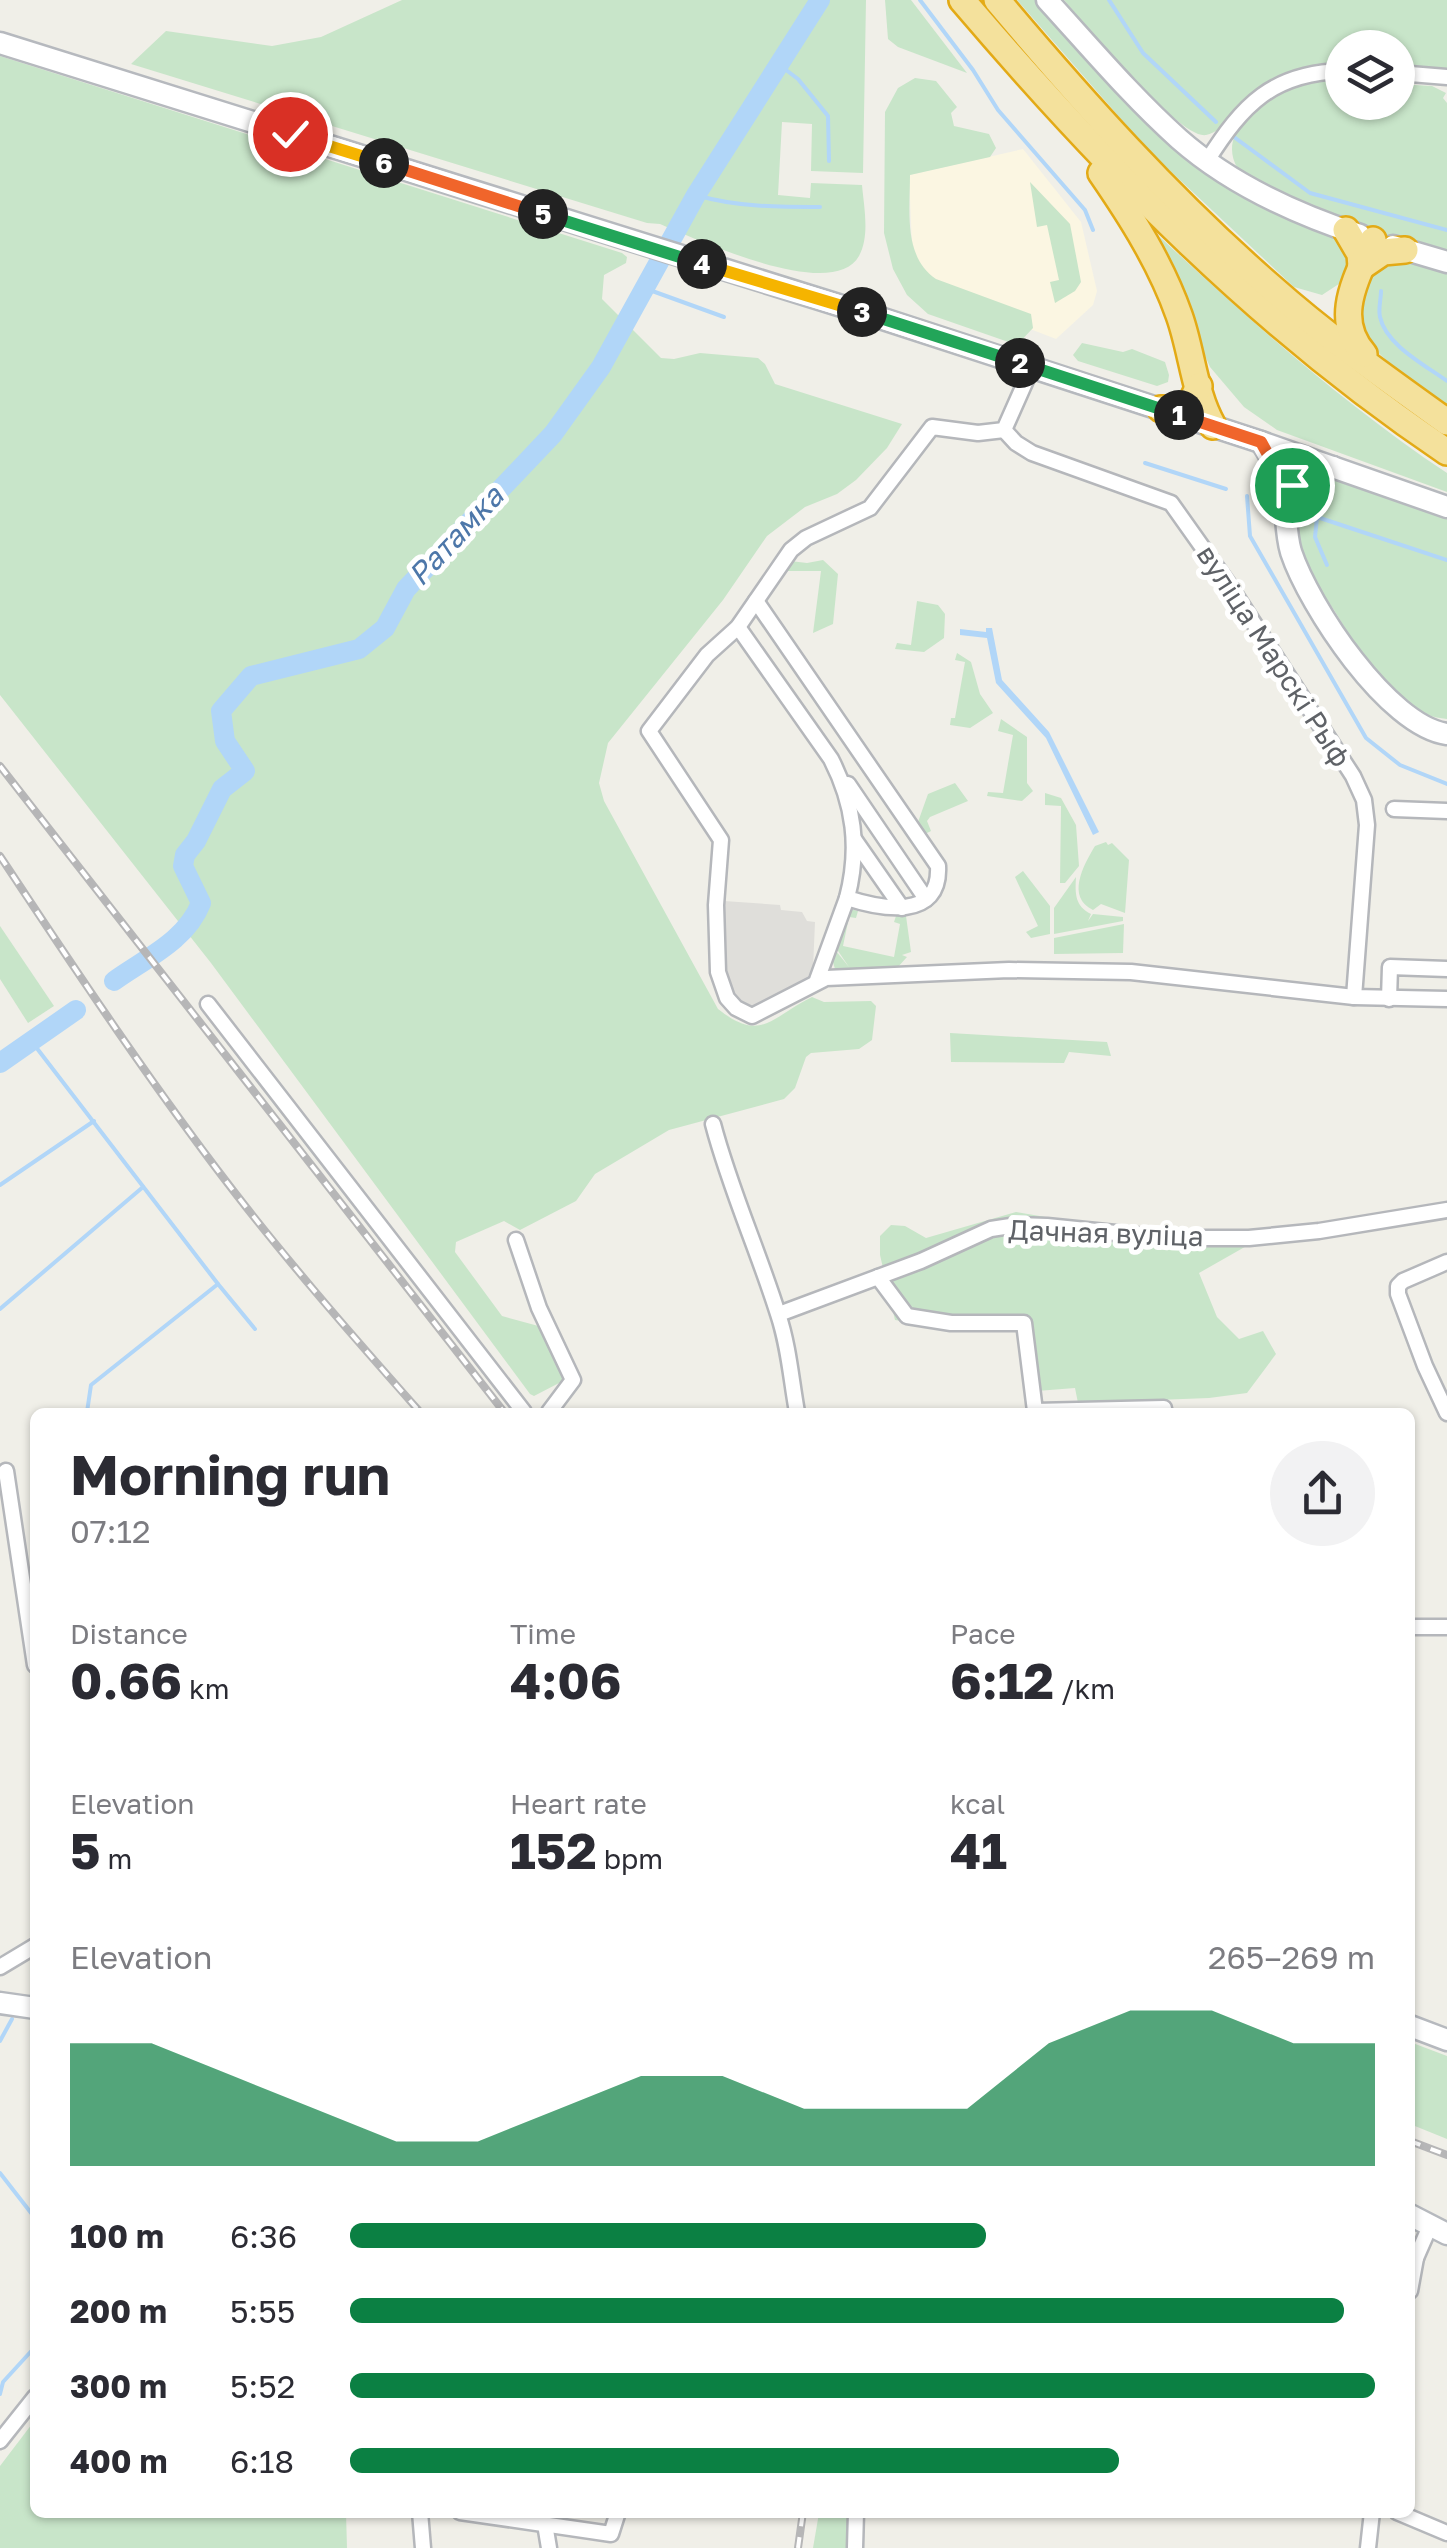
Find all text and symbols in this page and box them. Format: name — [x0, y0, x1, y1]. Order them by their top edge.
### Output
map controls — [1325, 30, 1415, 120]
button: layers — [1325, 30, 1415, 120]
pin — [248, 92, 333, 177]
icon: check — [263, 107, 318, 162]
pin: 6 — [359, 138, 409, 188]
text: 6 — [375, 146, 393, 179]
pin: 5 — [518, 189, 568, 239]
text: 5 — [534, 197, 552, 230]
pin: 4 — [677, 239, 727, 289]
text: 4 — [693, 247, 711, 280]
pin: 3 — [837, 287, 887, 337]
text: 3 — [853, 295, 871, 328]
pin: 2 — [995, 338, 1045, 388]
text: 2 — [1011, 346, 1029, 379]
pin: 1 — [1154, 390, 1204, 440]
text: 1 — [1172, 398, 1186, 431]
pin — [1250, 443, 1335, 528]
icon: arrive — [1265, 458, 1320, 513]
water label: Ратамка — [400, 477, 511, 593]
street label: вуліца Марскі Рыф — [1191, 539, 1358, 773]
street label: Дачная вуліца — [1008, 1213, 1204, 1252]
text: Morning run — [70, 1441, 390, 1507]
button: share — [1270, 1441, 1375, 1546]
text: 07:12 — [70, 1512, 150, 1550]
text: Distance — [70, 1617, 188, 1650]
text: Time — [510, 1617, 576, 1650]
text: Pace — [950, 1617, 1015, 1650]
text: 0.66 — [70, 1650, 182, 1710]
text: 4:06 — [510, 1650, 622, 1710]
text: 6:12 — [950, 1650, 1054, 1710]
text: km — [182, 1672, 230, 1705]
text: /km — [1054, 1672, 1115, 1705]
text: Elevation — [70, 1787, 195, 1820]
text: Heart rate — [510, 1787, 647, 1820]
text: kcal — [950, 1787, 1005, 1820]
text: 5 — [70, 1820, 101, 1880]
text: 152 — [510, 1820, 597, 1880]
text: 41 — [950, 1820, 1007, 1880]
text: m — [101, 1842, 132, 1875]
text: bpm — [597, 1842, 663, 1875]
text: Elevation — [70, 1938, 212, 1976]
text: 265–269 m — [1208, 1938, 1375, 1976]
text: 100 m — [70, 2217, 164, 2255]
text: 6:36 — [230, 2217, 297, 2255]
text: 200 m — [70, 2292, 167, 2330]
text: 5:55 — [230, 2292, 295, 2330]
text: 300 m — [70, 2367, 167, 2405]
text: 5:52 — [230, 2367, 295, 2405]
text: 400 m — [70, 2442, 168, 2480]
text: 6:18 — [230, 2442, 294, 2480]

